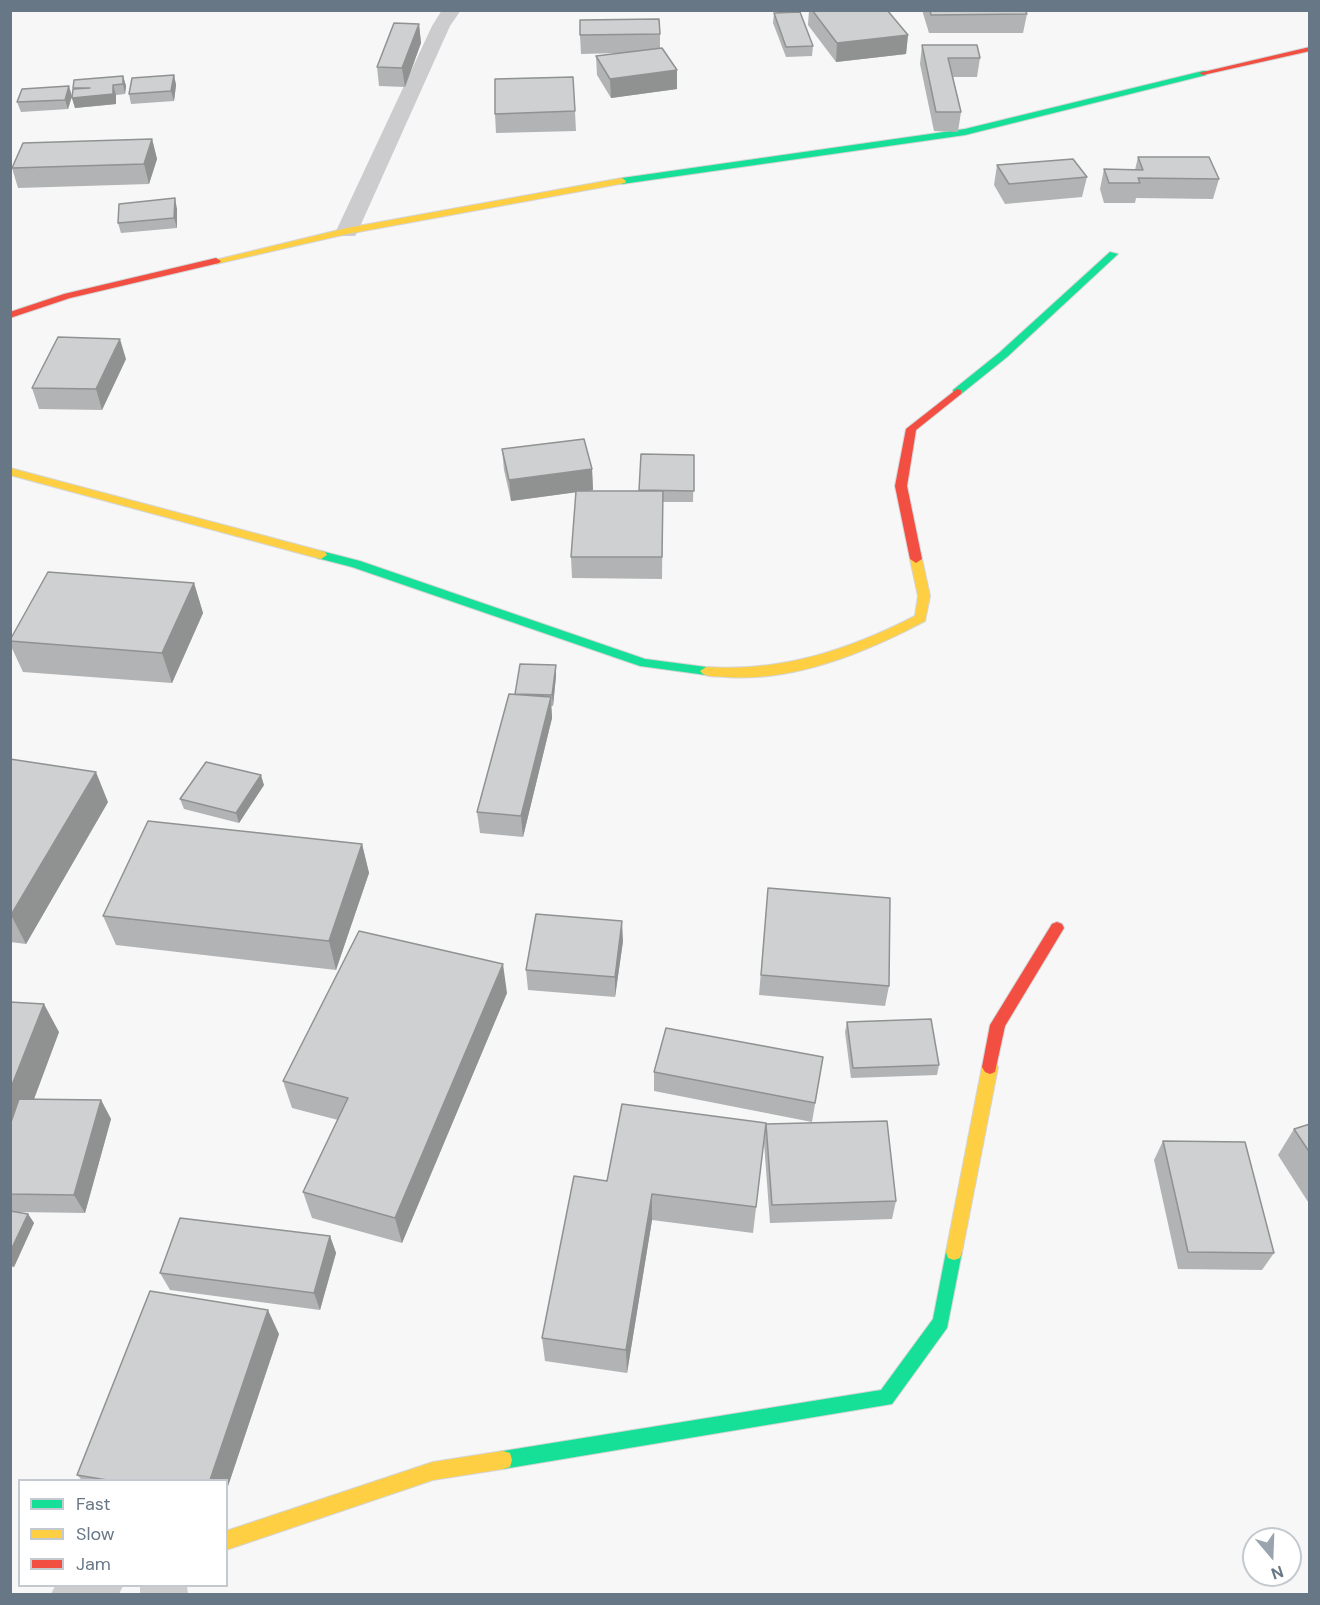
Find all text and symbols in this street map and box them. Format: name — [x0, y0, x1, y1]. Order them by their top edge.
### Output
legend — [18, 1479, 228, 1587]
text: Fast — [76, 1492, 111, 1516]
text: Slow — [76, 1522, 115, 1546]
north arrow — [1242, 1527, 1302, 1587]
text: Jam — [76, 1552, 111, 1576]
text: N — [1268, 1561, 1286, 1584]

